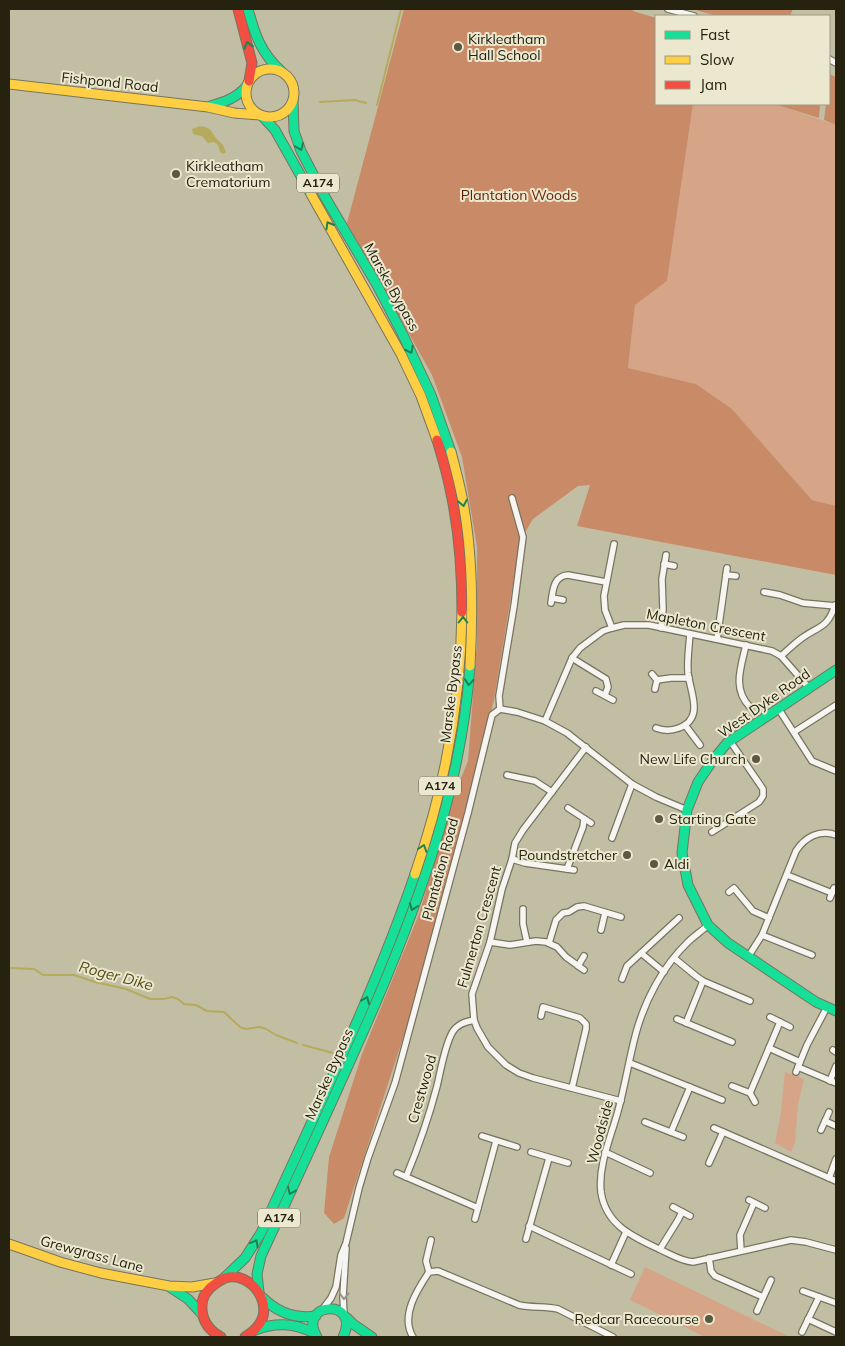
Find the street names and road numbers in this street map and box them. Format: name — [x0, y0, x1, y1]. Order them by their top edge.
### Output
street label: Fishpond Road — [61, 68, 159, 96]
road number: A174 — [297, 174, 339, 192]
street label: Marske Bypass — [360, 240, 424, 334]
street label: Mapleton Crescent — [645, 605, 767, 645]
street label: Marske Bypass — [436, 644, 466, 744]
street label: West Dyke Road — [714, 665, 814, 741]
road number: A174 — [419, 776, 461, 796]
street label: Plantation Road — [418, 816, 462, 922]
street label: Fulmerton Crescent — [453, 864, 505, 990]
street label: Marske Bypass — [301, 1025, 357, 1123]
street label: Crestwood — [404, 1053, 440, 1125]
street label: Woodside — [583, 1098, 617, 1166]
road number: A174 — [258, 1208, 300, 1228]
street label: Grewgrass Lane — [38, 1232, 146, 1276]

